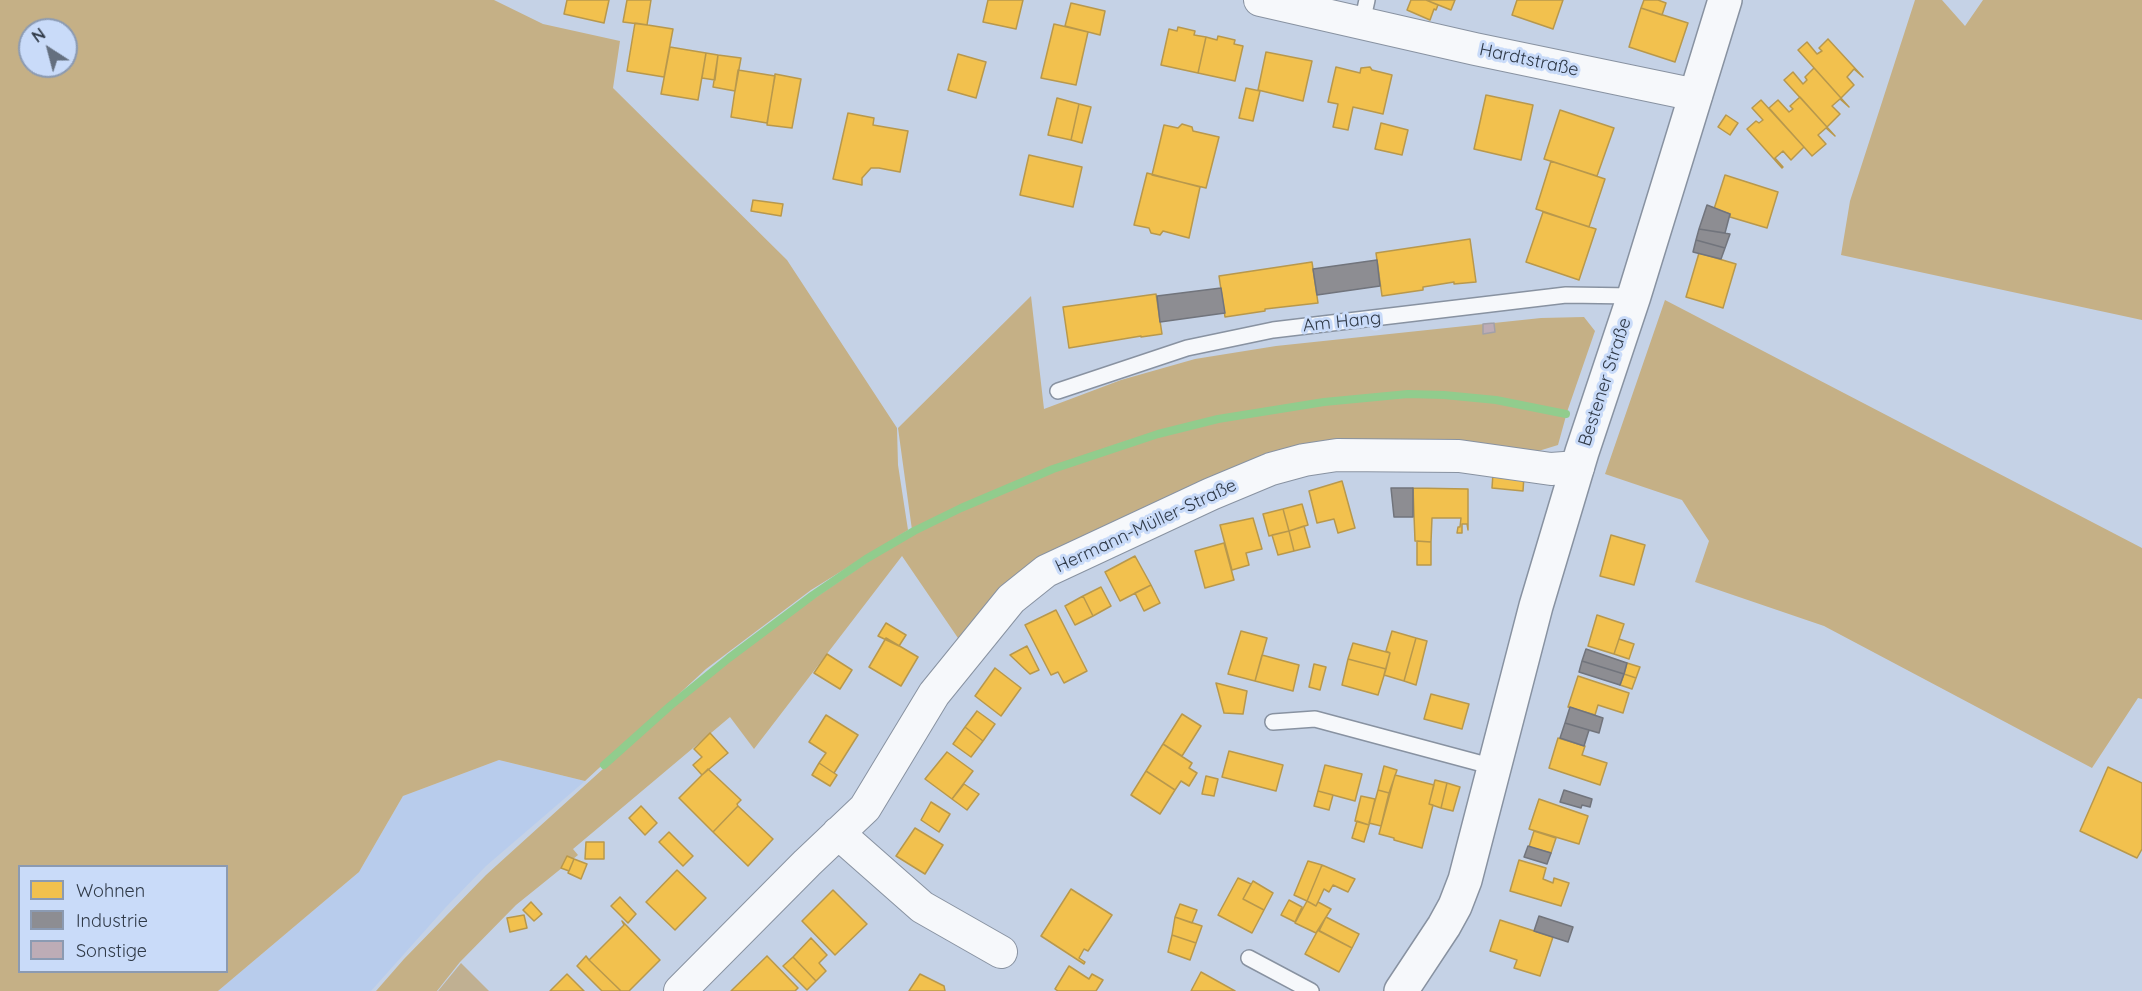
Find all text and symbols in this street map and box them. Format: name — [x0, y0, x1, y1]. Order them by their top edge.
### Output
north arrow — [18, 18, 78, 78]
text: N — [28, 24, 49, 47]
street label: Hardtstraße — [1477, 39, 1581, 81]
street label: Am Hang — [1302, 307, 1382, 337]
street label: Bestener Straße — [1574, 315, 1636, 449]
street label: Hermann-Müller-Straße — [1052, 474, 1240, 578]
legend — [18, 865, 228, 973]
text: Wohnen — [76, 879, 145, 902]
text: Industrie — [76, 909, 148, 932]
text: Sonstige — [76, 939, 147, 962]

